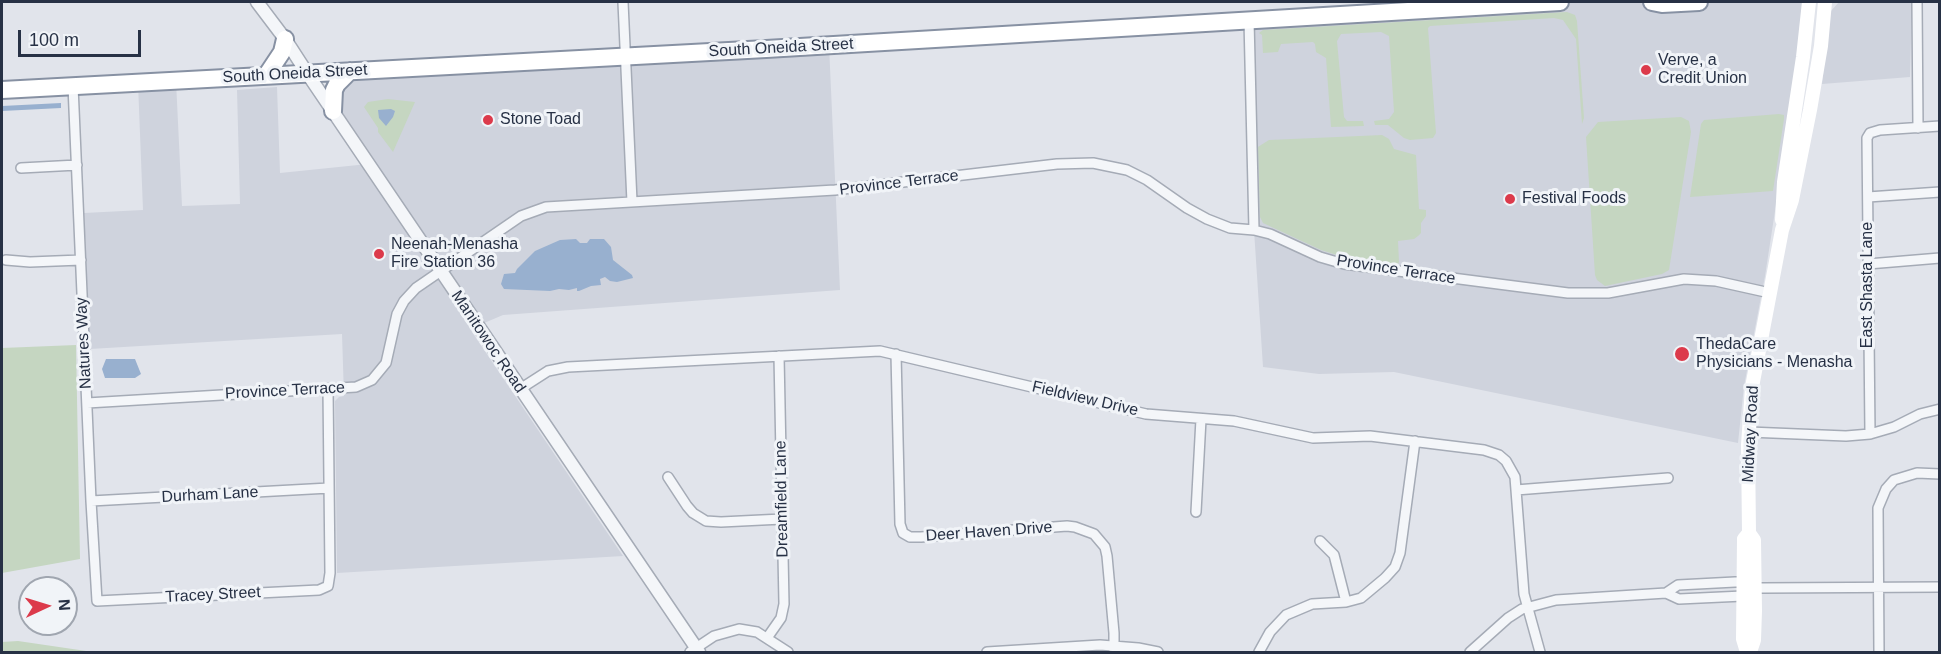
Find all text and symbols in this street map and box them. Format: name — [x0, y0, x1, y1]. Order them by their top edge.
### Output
scale bar — [21, 18, 144, 56]
text: 100 m — [29, 30, 79, 50]
street label: South Oneida Street — [708, 35, 854, 61]
place label: Verve, a Credit Union — [1658, 51, 1747, 89]
street label: South Oneida Street — [222, 61, 368, 87]
marker: Verve, a Credit Union — [1639, 63, 1653, 77]
place label: Stone Toad — [500, 110, 581, 130]
marker: Stone Toad — [481, 113, 495, 127]
street label: Province Terrace — [838, 166, 960, 200]
place label: Festival Foods — [1522, 189, 1626, 209]
marker: Festival Foods — [1503, 192, 1517, 206]
street label: East Shasta Lane — [1858, 222, 1878, 348]
place label: Neenah-Menasha Fire Station 36 — [391, 235, 518, 273]
marker: Neenah-Menasha Fire Station 36 — [372, 247, 386, 261]
street label: Province Terrace — [1335, 251, 1457, 289]
street label: Manitowoc Road — [447, 287, 529, 397]
street label: Natures Way — [72, 297, 96, 389]
place label: ThedaCare Physicians - Menasha — [1696, 335, 1853, 373]
marker: ThedaCare Physicians - Menasha — [1673, 345, 1691, 363]
street label: Fieldview Drive — [1030, 377, 1140, 421]
street label: Province Terrace — [225, 378, 345, 404]
street label: Midway Road — [1739, 385, 1763, 483]
street label: Dreamfield Lane — [771, 440, 793, 558]
street label: Durham Lane — [161, 483, 259, 507]
street label: Deer Haven Drive — [925, 518, 1053, 546]
north arrow — [18, 576, 78, 636]
street label: Tracey Street — [165, 583, 261, 607]
text: N — [56, 598, 73, 611]

